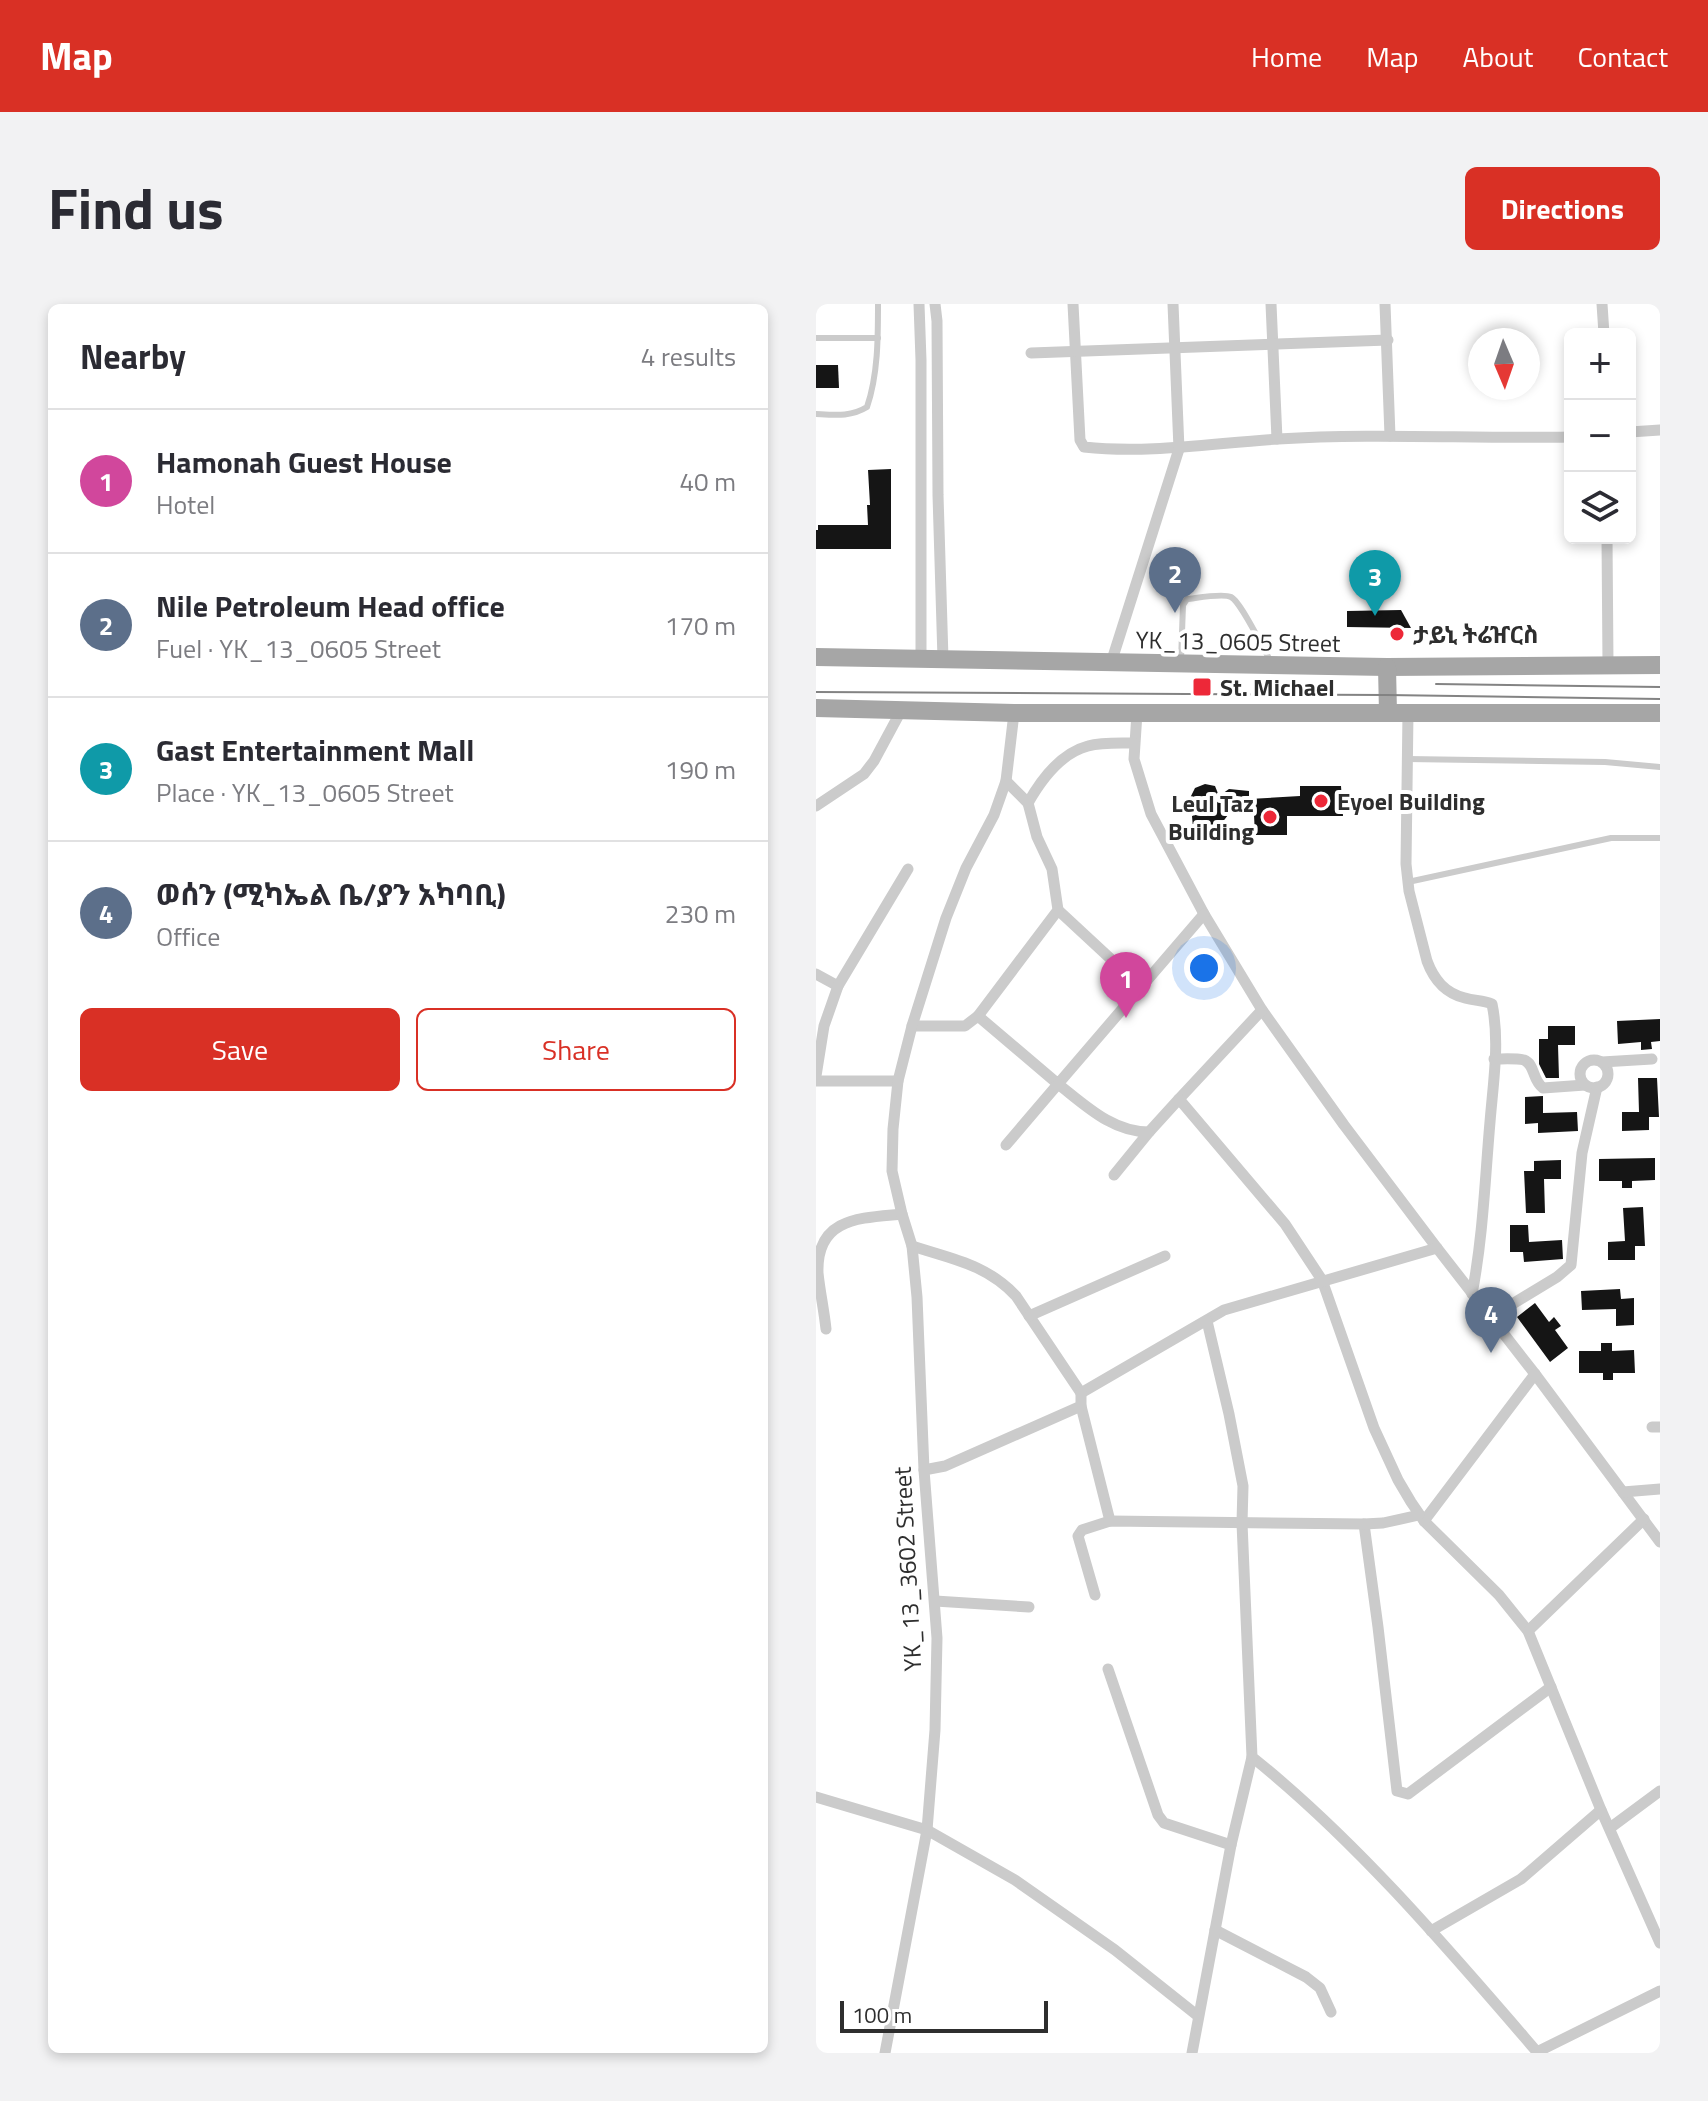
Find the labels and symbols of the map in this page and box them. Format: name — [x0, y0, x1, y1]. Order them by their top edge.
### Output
north arrow — [1468, 328, 1540, 400]
pin: 2 — [1149, 547, 1201, 613]
pin: 3 — [1349, 550, 1401, 616]
place label: ታይኒ ትሬዠርስ — [1413, 616, 1539, 652]
street label: YK_13_0605 Street — [1135, 621, 1341, 661]
marker: ታይኒ ትሬዠርስ — [1388, 625, 1406, 643]
place label: St. Michael — [1220, 669, 1335, 705]
marker: St. Michael — [1191, 676, 1213, 698]
place label: Eyoel Building — [1337, 783, 1485, 819]
place label: Leul Taz Building — [1168, 785, 1254, 849]
marker: Eyoel Building — [1312, 792, 1330, 810]
marker: Leul Taz Building — [1261, 808, 1279, 826]
your location — [1184, 948, 1224, 988]
pin: 1 — [1100, 952, 1152, 1018]
pin: 4 — [1465, 1287, 1517, 1353]
street label: YK_13_3602 Street — [884, 1465, 930, 1672]
scale bar — [840, 1997, 1048, 2033]

